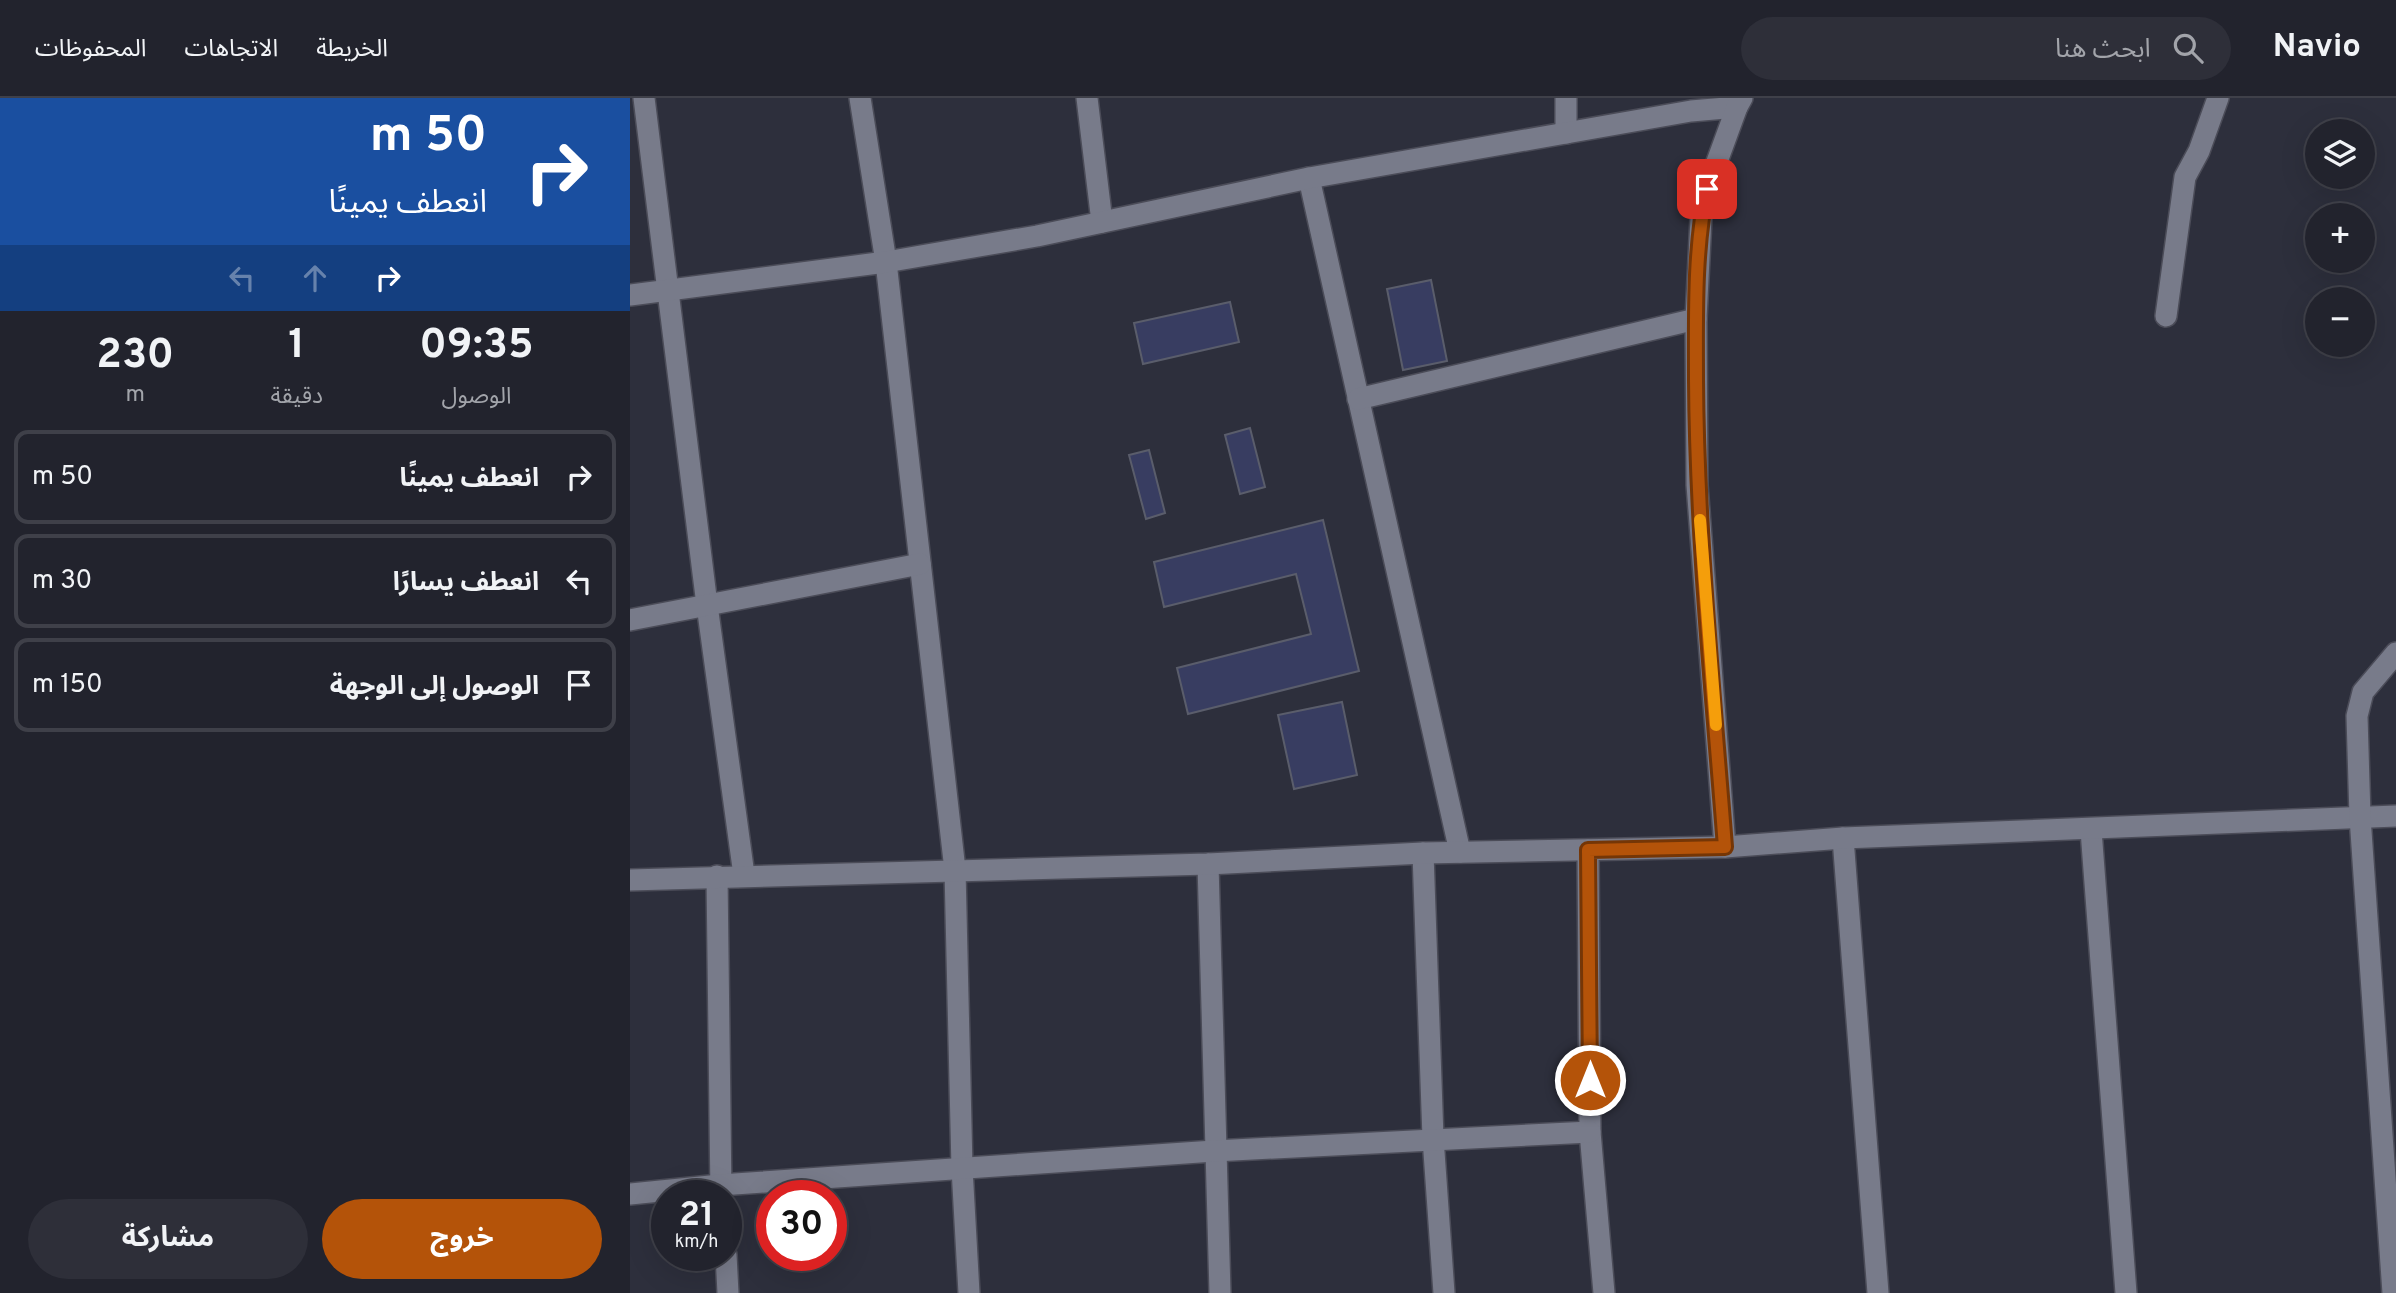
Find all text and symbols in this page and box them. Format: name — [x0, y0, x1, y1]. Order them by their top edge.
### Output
search box — [1741, 17, 2231, 80]
text: Navio — [2273, 27, 2361, 69]
icon: search — [2169, 29, 2207, 67]
text: ابحث هنا — [2055, 34, 2151, 67]
text: المحفوظات — [35, 35, 146, 65]
text: الاتجاهات — [184, 35, 278, 65]
text: الخريطة — [316, 35, 388, 65]
text: 50 m — [370, 107, 487, 169]
map controls — [2305, 119, 2375, 357]
button: layers — [2305, 119, 2375, 189]
icon: right — [511, 126, 602, 217]
pin — [1677, 159, 1737, 219]
icon: arrive — [1688, 170, 1726, 208]
text: انعطف يمينًا — [328, 184, 487, 224]
button: + — [2305, 203, 2375, 273]
icon: left — [223, 259, 261, 297]
icon: ahead — [296, 259, 334, 297]
icon: right — [369, 259, 407, 297]
button: − — [2305, 287, 2375, 357]
text: 1 — [288, 320, 305, 373]
text: 09:35 — [419, 320, 534, 373]
text: 230 — [96, 330, 174, 383]
text: m — [126, 381, 145, 410]
text: دقيقة — [270, 383, 323, 412]
text: الوصول — [441, 383, 511, 412]
icon: right — [560, 458, 598, 496]
text: 50 m — [32, 461, 93, 494]
text: انعطف يمينًا — [400, 463, 539, 496]
icon: left — [560, 562, 598, 600]
text: 30 m — [32, 565, 92, 598]
text: انعطف يسارًا — [393, 567, 539, 600]
icon: arrive — [560, 666, 598, 704]
text: 150 m — [32, 669, 103, 702]
text: الوصول إلى الوجهة — [330, 671, 539, 704]
position arrow — [1553, 1043, 1627, 1117]
speed limit sign: 30 — [756, 1180, 847, 1271]
text: 21 — [679, 1194, 714, 1238]
button: مشاركة — [28, 1199, 308, 1279]
button: خروج — [322, 1199, 602, 1279]
text: km/h — [675, 1231, 718, 1254]

